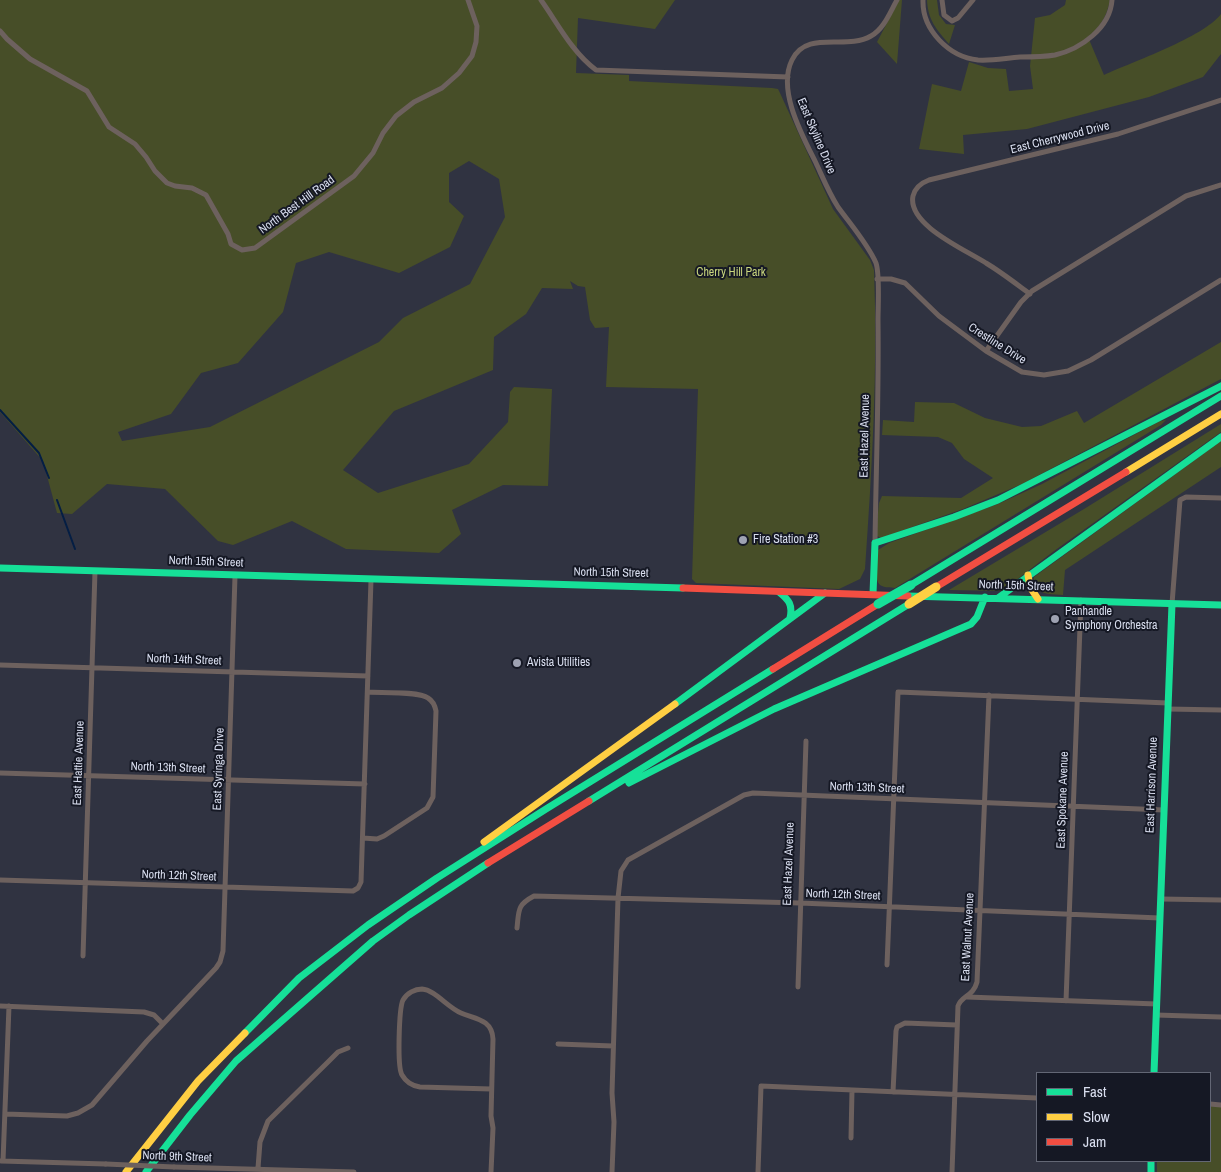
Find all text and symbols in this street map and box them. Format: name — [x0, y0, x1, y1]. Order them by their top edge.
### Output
street label: East Skyline Drive — [794, 96, 838, 176]
street label: East Cherrywood Drive — [1009, 119, 1111, 157]
street label: North Best Hill Road — [256, 173, 338, 237]
park label: Cherry Hill Park — [696, 266, 766, 280]
street label: Crestline Drive — [965, 321, 1029, 367]
street label: East Hazel Avenue — [857, 394, 873, 478]
place label: Fire Station #3 — [753, 533, 818, 547]
marker: Fire Station #3 — [737, 534, 749, 546]
street label: North 15th Street — [168, 553, 244, 571]
street label: North 15th Street — [573, 565, 649, 581]
street label: North 15th Street — [978, 577, 1054, 595]
place label: Panhandle Symphony Orchestra — [1065, 605, 1157, 633]
marker: Panhandle Symphony Orchestra — [1049, 613, 1061, 625]
street label: North 14th Street — [146, 651, 222, 669]
place label: Avista Utilities — [527, 656, 590, 670]
marker: Avista Utilities — [511, 657, 523, 669]
street label: East Hattie Avenue — [70, 720, 88, 806]
street label: East Syringa Drive — [210, 727, 228, 811]
street label: East Harrison Avenue — [1143, 737, 1161, 833]
street label: East Spokane Avenue — [1054, 751, 1072, 849]
street label: North 13th Street — [130, 759, 206, 777]
street label: North 13th Street — [829, 779, 905, 797]
street label: East Hazel Avenue — [780, 822, 798, 906]
street label: North 12th Street — [141, 867, 217, 885]
street label: North 12th Street — [805, 886, 881, 904]
street label: East Walnut Avenue — [958, 892, 978, 982]
legend — [1036, 1072, 1211, 1162]
text: Fast — [1083, 1081, 1106, 1102]
text: Slow — [1083, 1106, 1110, 1127]
text: Jam — [1083, 1131, 1106, 1152]
street label: North 9th Street — [142, 1149, 212, 1165]

